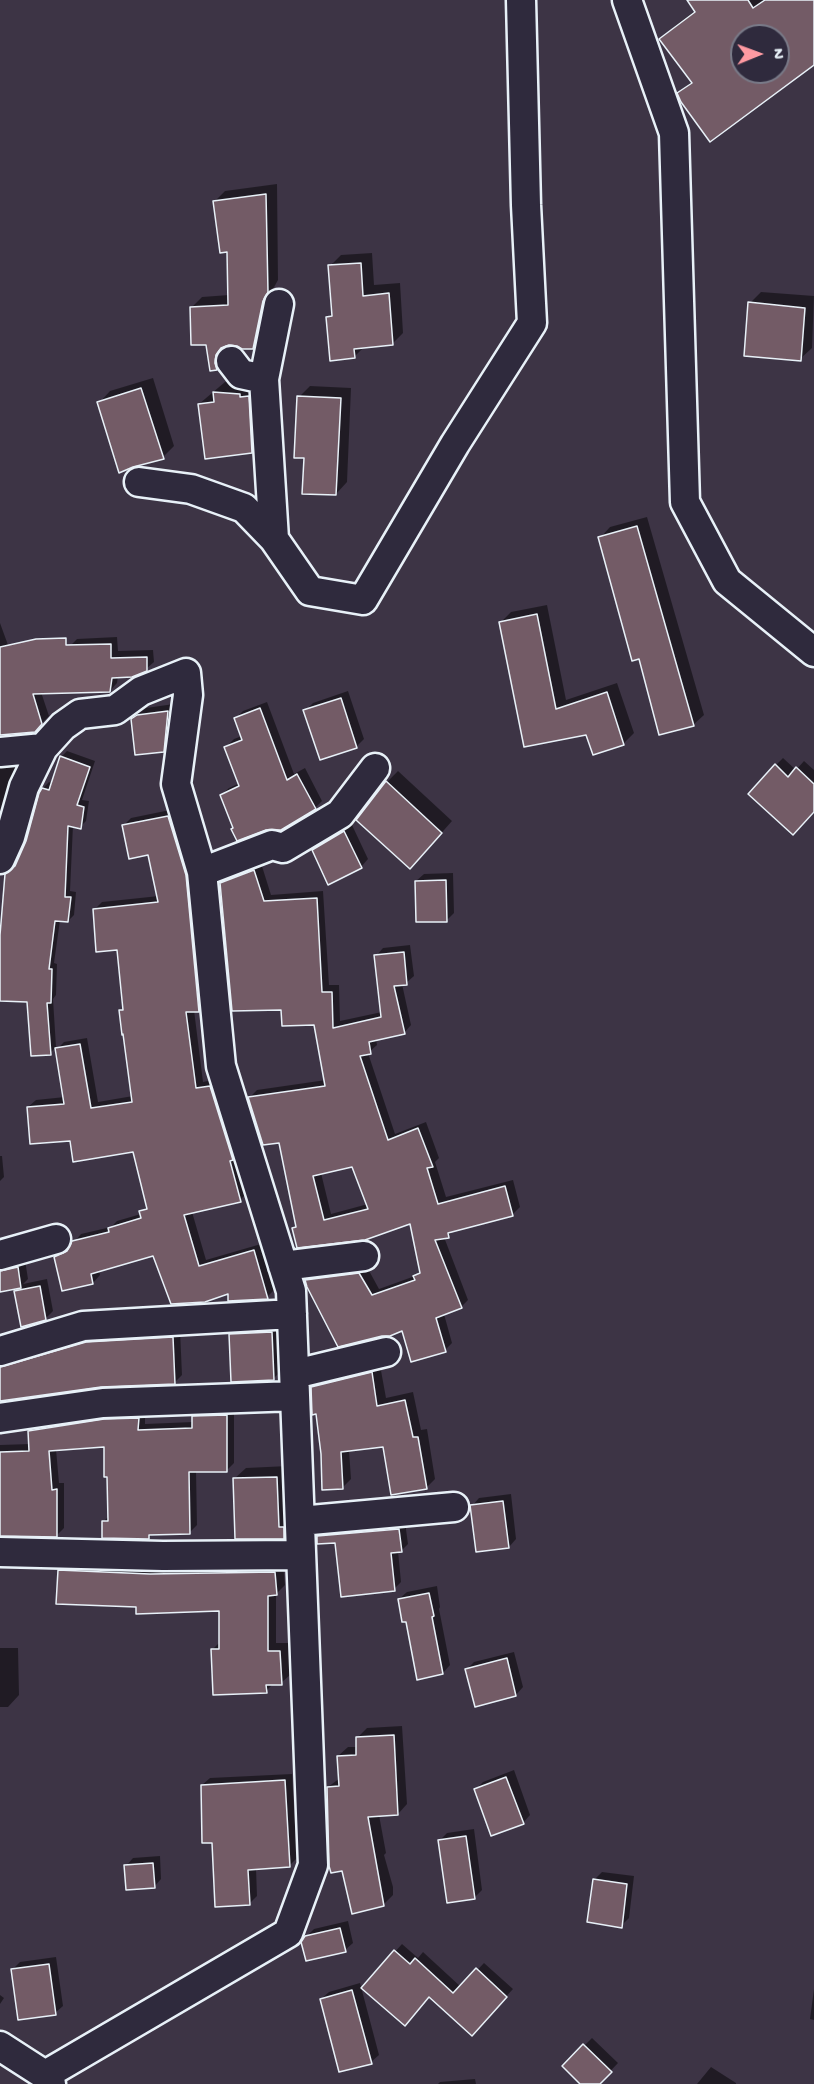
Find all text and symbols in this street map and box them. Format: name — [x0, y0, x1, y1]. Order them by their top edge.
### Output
north arrow — [730, 24, 790, 84]
text: N — [767, 48, 786, 59]

